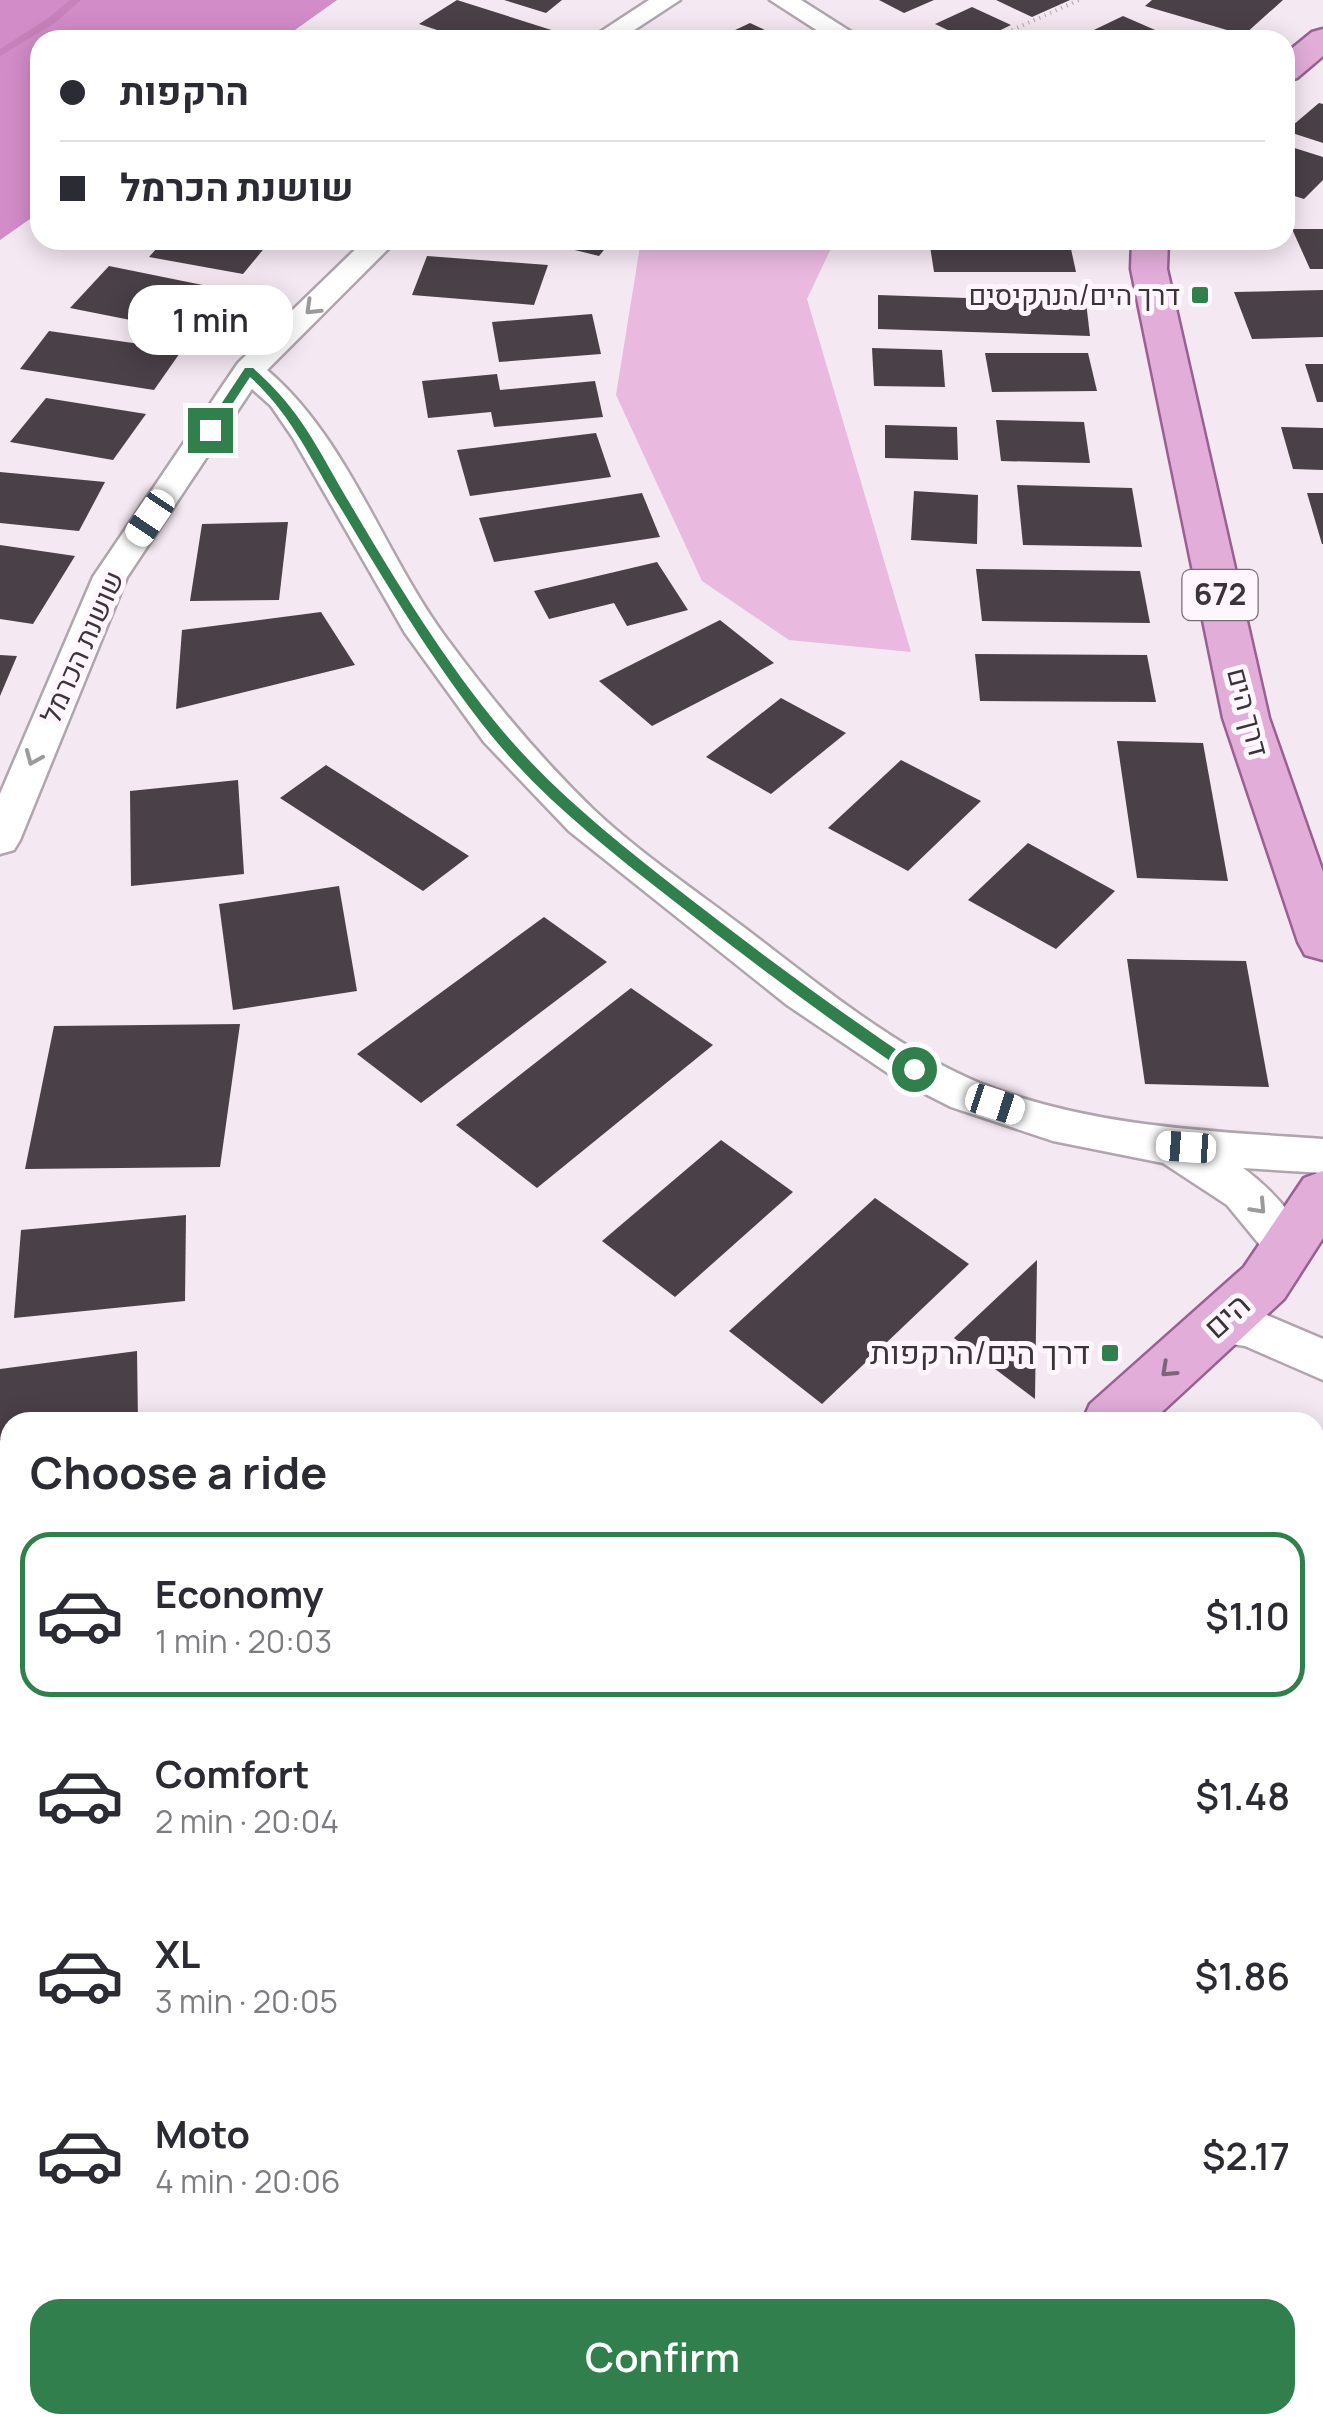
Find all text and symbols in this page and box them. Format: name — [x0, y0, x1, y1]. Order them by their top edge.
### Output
text: הרקפות — [120, 64, 249, 116]
text: שושנת הכרמל — [120, 160, 354, 212]
place label: דרך הים/הנרקיסים — [968, 275, 1180, 313]
marker: דרך הים/הנרקיסים — [1189, 284, 1211, 306]
callout: 1 min — [128, 285, 292, 355]
one-way arrow — [306, 297, 324, 315]
text: 1 min — [172, 298, 249, 342]
route end — [188, 408, 233, 453]
car — [121, 485, 179, 551]
street label: שושנת הכרמל — [31, 564, 132, 729]
road number: 672 — [1182, 570, 1258, 620]
street label: דרך הים — [1219, 663, 1279, 760]
one-way arrow — [24, 748, 44, 766]
route start — [892, 1047, 937, 1092]
car — [962, 1080, 1028, 1128]
car — [1155, 1130, 1217, 1164]
one-way arrow — [1247, 1195, 1265, 1213]
street label: הים — [1193, 1283, 1259, 1348]
place label: דרך הים/הרקפות — [870, 1330, 1090, 1374]
marker: דרך הים/הרקפות — [1099, 1342, 1121, 1364]
one-way arrow — [1161, 1358, 1180, 1376]
text: Choose a ride — [30, 1441, 327, 1503]
text: Economy — [155, 1567, 324, 1619]
icon: car — [35, 1570, 125, 1660]
text: $1.10 — [1205, 1589, 1290, 1641]
text: 1 min · 20:03 — [155, 1619, 332, 1663]
text: Comfort — [155, 1747, 309, 1799]
icon: car — [35, 1750, 125, 1840]
text: $1.48 — [1195, 1769, 1290, 1821]
text: 2 min · 20:04 — [155, 1799, 339, 1843]
text: XL — [155, 1927, 200, 1979]
icon: car — [35, 1930, 125, 2020]
text: $1.86 — [1195, 1949, 1290, 2001]
text: 3 min · 20:05 — [155, 1979, 338, 2023]
text: Moto — [155, 2107, 250, 2159]
icon: car — [35, 2110, 125, 2200]
text: $2.17 — [1202, 2129, 1290, 2181]
text: 4 min · 20:06 — [155, 2159, 341, 2203]
button: Confirm — [30, 2299, 1295, 2414]

